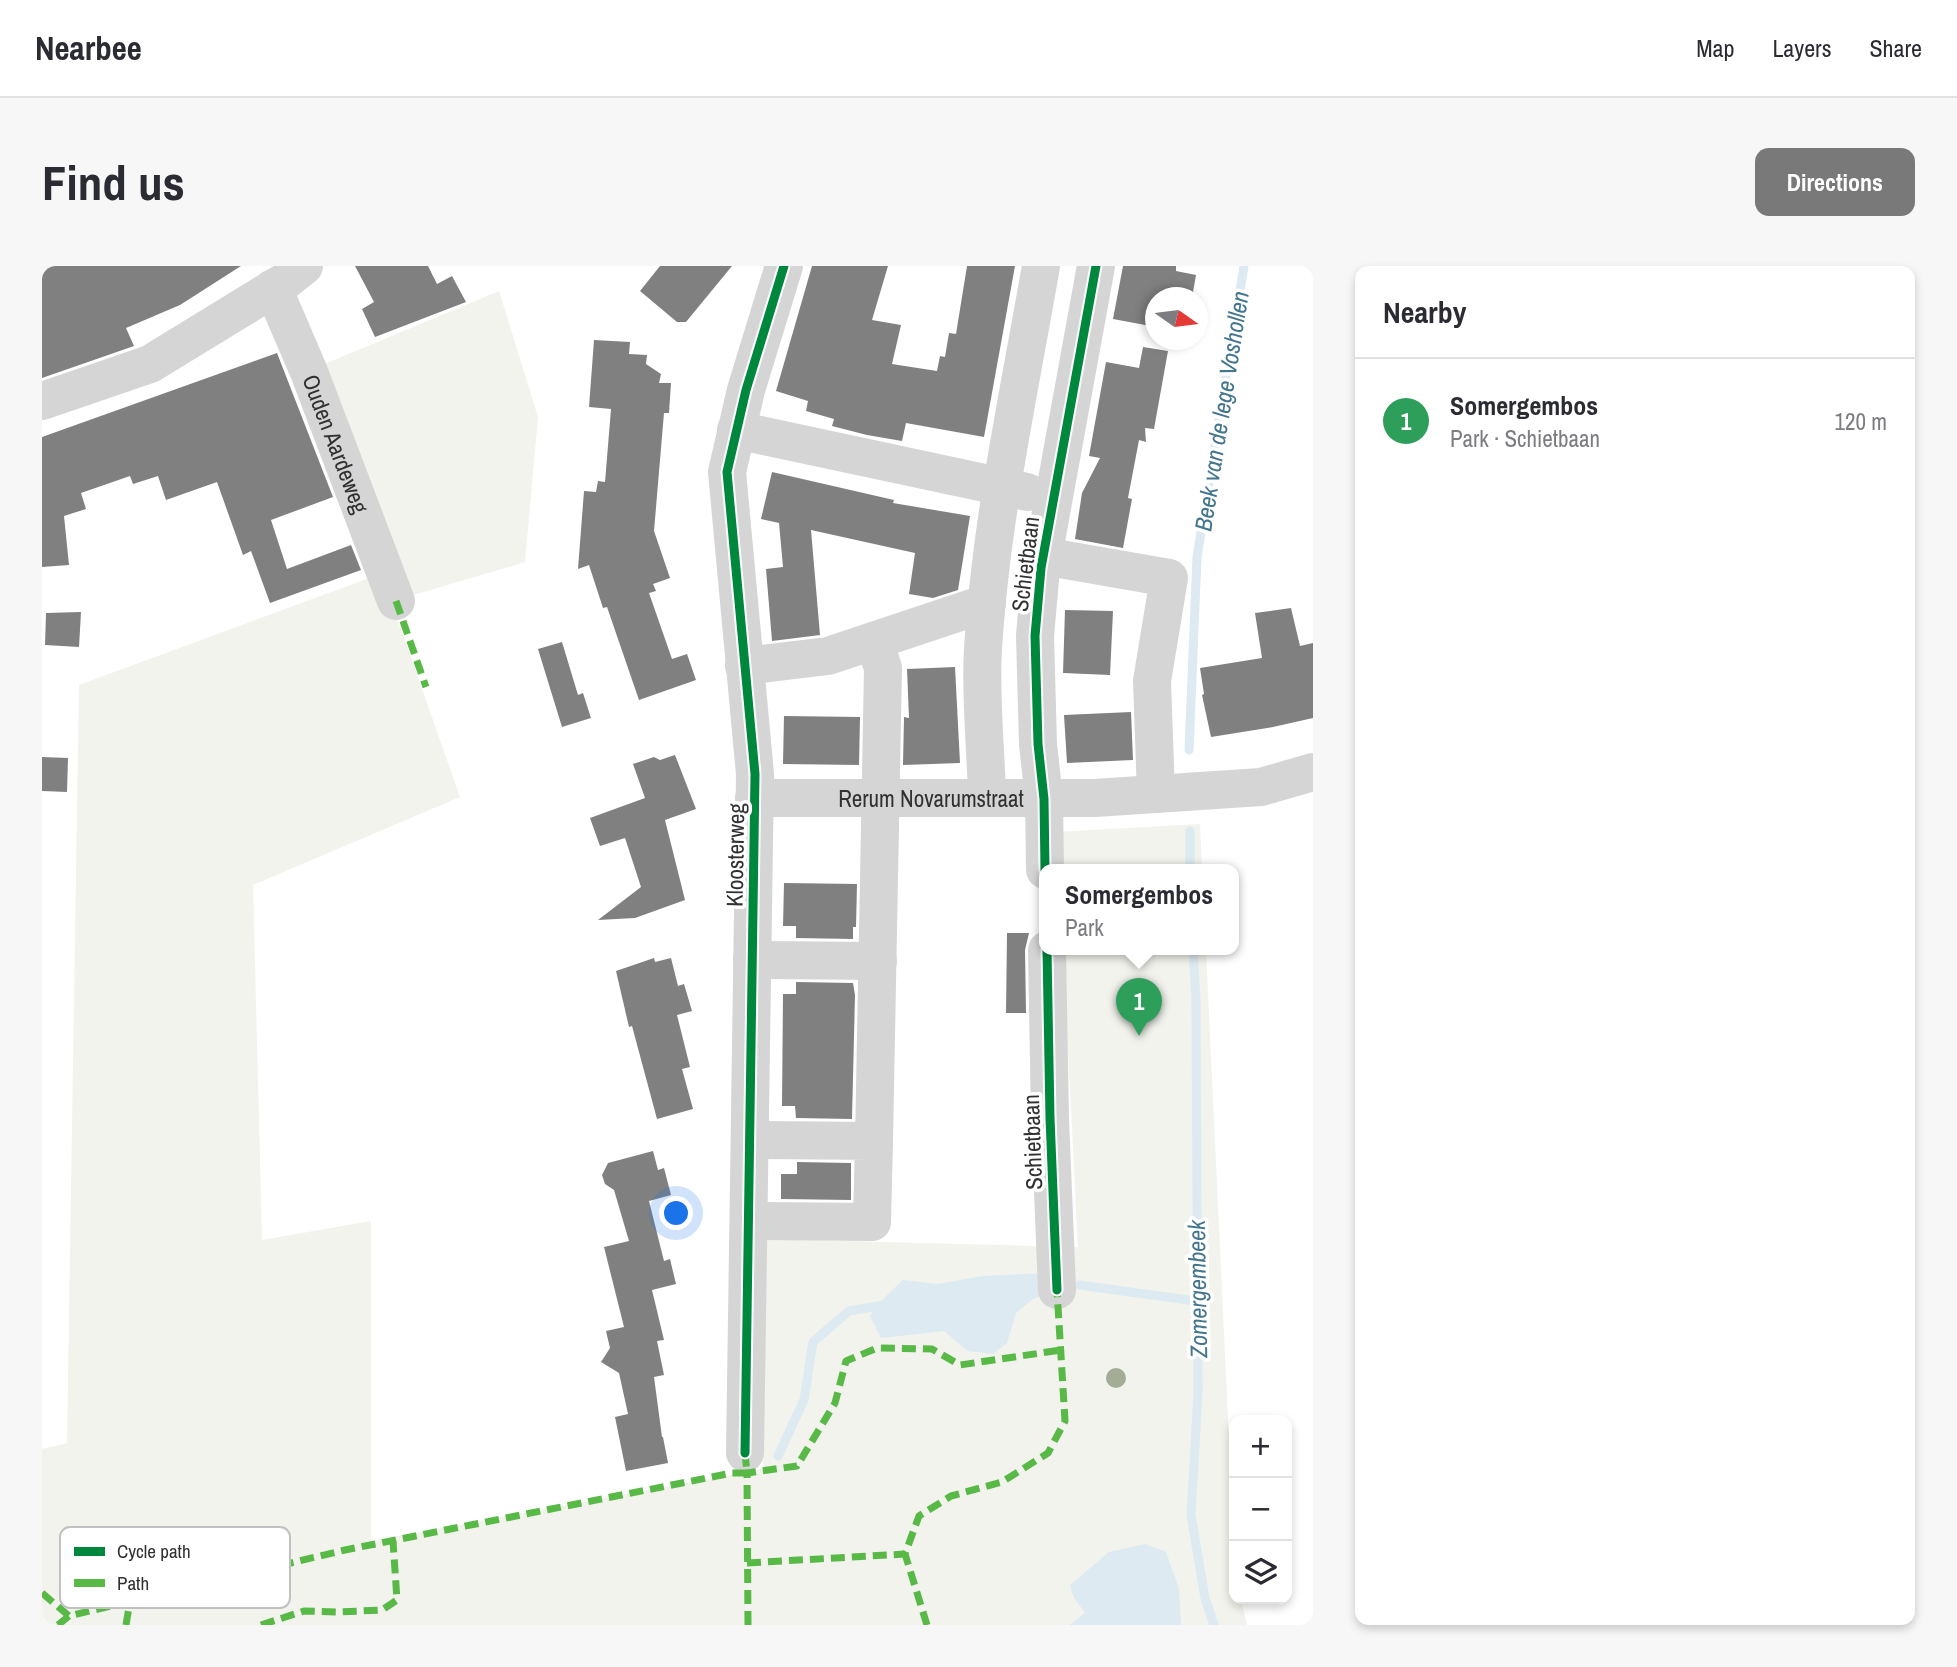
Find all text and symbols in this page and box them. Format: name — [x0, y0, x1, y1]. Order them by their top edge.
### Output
text: Nearbee — [35, 26, 142, 70]
text: Map — [1696, 32, 1734, 64]
text: Layers — [1772, 32, 1831, 64]
text: Share — [1869, 32, 1922, 64]
button: Directions — [1755, 148, 1915, 216]
text: Find us — [42, 149, 185, 215]
north arrow — [1145, 287, 1208, 350]
water label: Beek van de lege Voshollen — [1186, 289, 1256, 533]
text: Nearby — [1383, 292, 1466, 332]
street label: Ouden Aardeweg — [296, 370, 377, 518]
text: Somergembos — [1450, 388, 1598, 423]
text: 1 — [1401, 406, 1411, 437]
text: 120 m — [1835, 406, 1887, 437]
text: Park · Schietbaan — [1450, 423, 1600, 454]
street label: Schietbaan — [1004, 515, 1046, 613]
street label: Rerum Novarumstraat — [838, 783, 1024, 814]
street label: Kloosterweg — [719, 802, 751, 907]
popup — [1039, 864, 1239, 955]
text: Somergembos — [1065, 877, 1213, 912]
text: Park — [1065, 912, 1104, 943]
pin: 1 — [1116, 978, 1162, 1036]
street label: Schietbaan — [1015, 1094, 1049, 1190]
your location — [659, 1196, 693, 1230]
water label: Zomergembeek — [1180, 1219, 1214, 1359]
map controls — [1229, 1415, 1292, 1604]
button: + — [1229, 1415, 1292, 1478]
button: − — [1229, 1478, 1292, 1541]
legend — [60, 1527, 290, 1608]
text: Cycle path — [117, 1538, 191, 1564]
button: layers — [1229, 1541, 1292, 1604]
text: Path — [117, 1570, 149, 1596]

